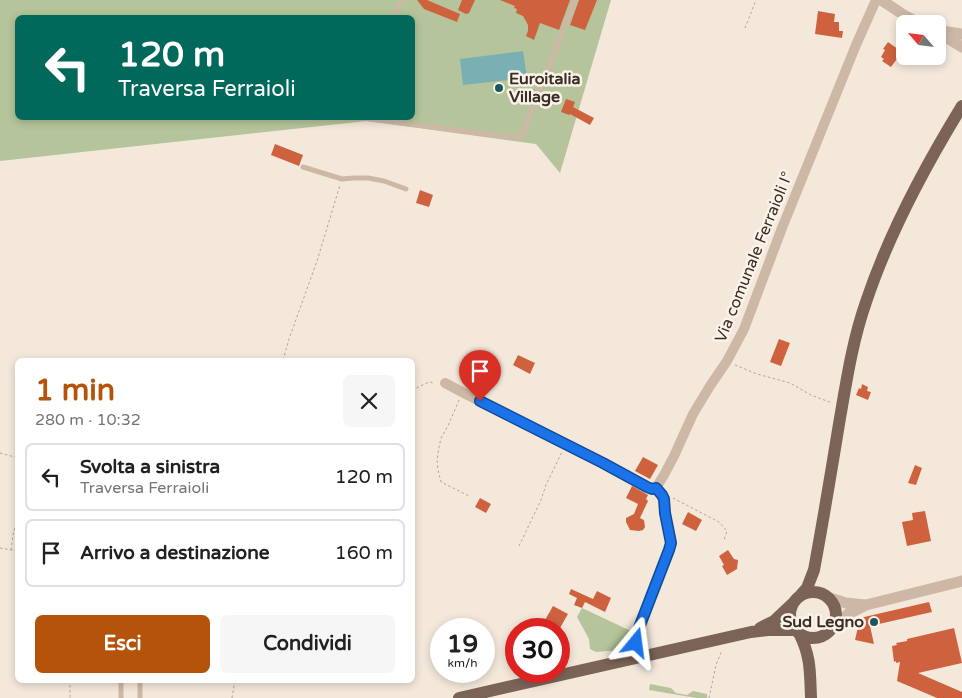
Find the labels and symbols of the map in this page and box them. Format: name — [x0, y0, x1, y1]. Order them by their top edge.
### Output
north arrow — [896, 15, 946, 65]
place label: Euroitalia Village — [509, 69, 580, 107]
marker: Euroitalia Village — [493, 82, 505, 94]
street label: Via comunale Ferraioli I° — [711, 169, 797, 345]
pin — [459, 350, 501, 401]
place label: Sud Legno — [782, 612, 864, 632]
position arrow — [609, 616, 661, 668]
marker: Sud Legno — [868, 616, 880, 628]
speed limit sign: 30 — [505, 618, 570, 683]

